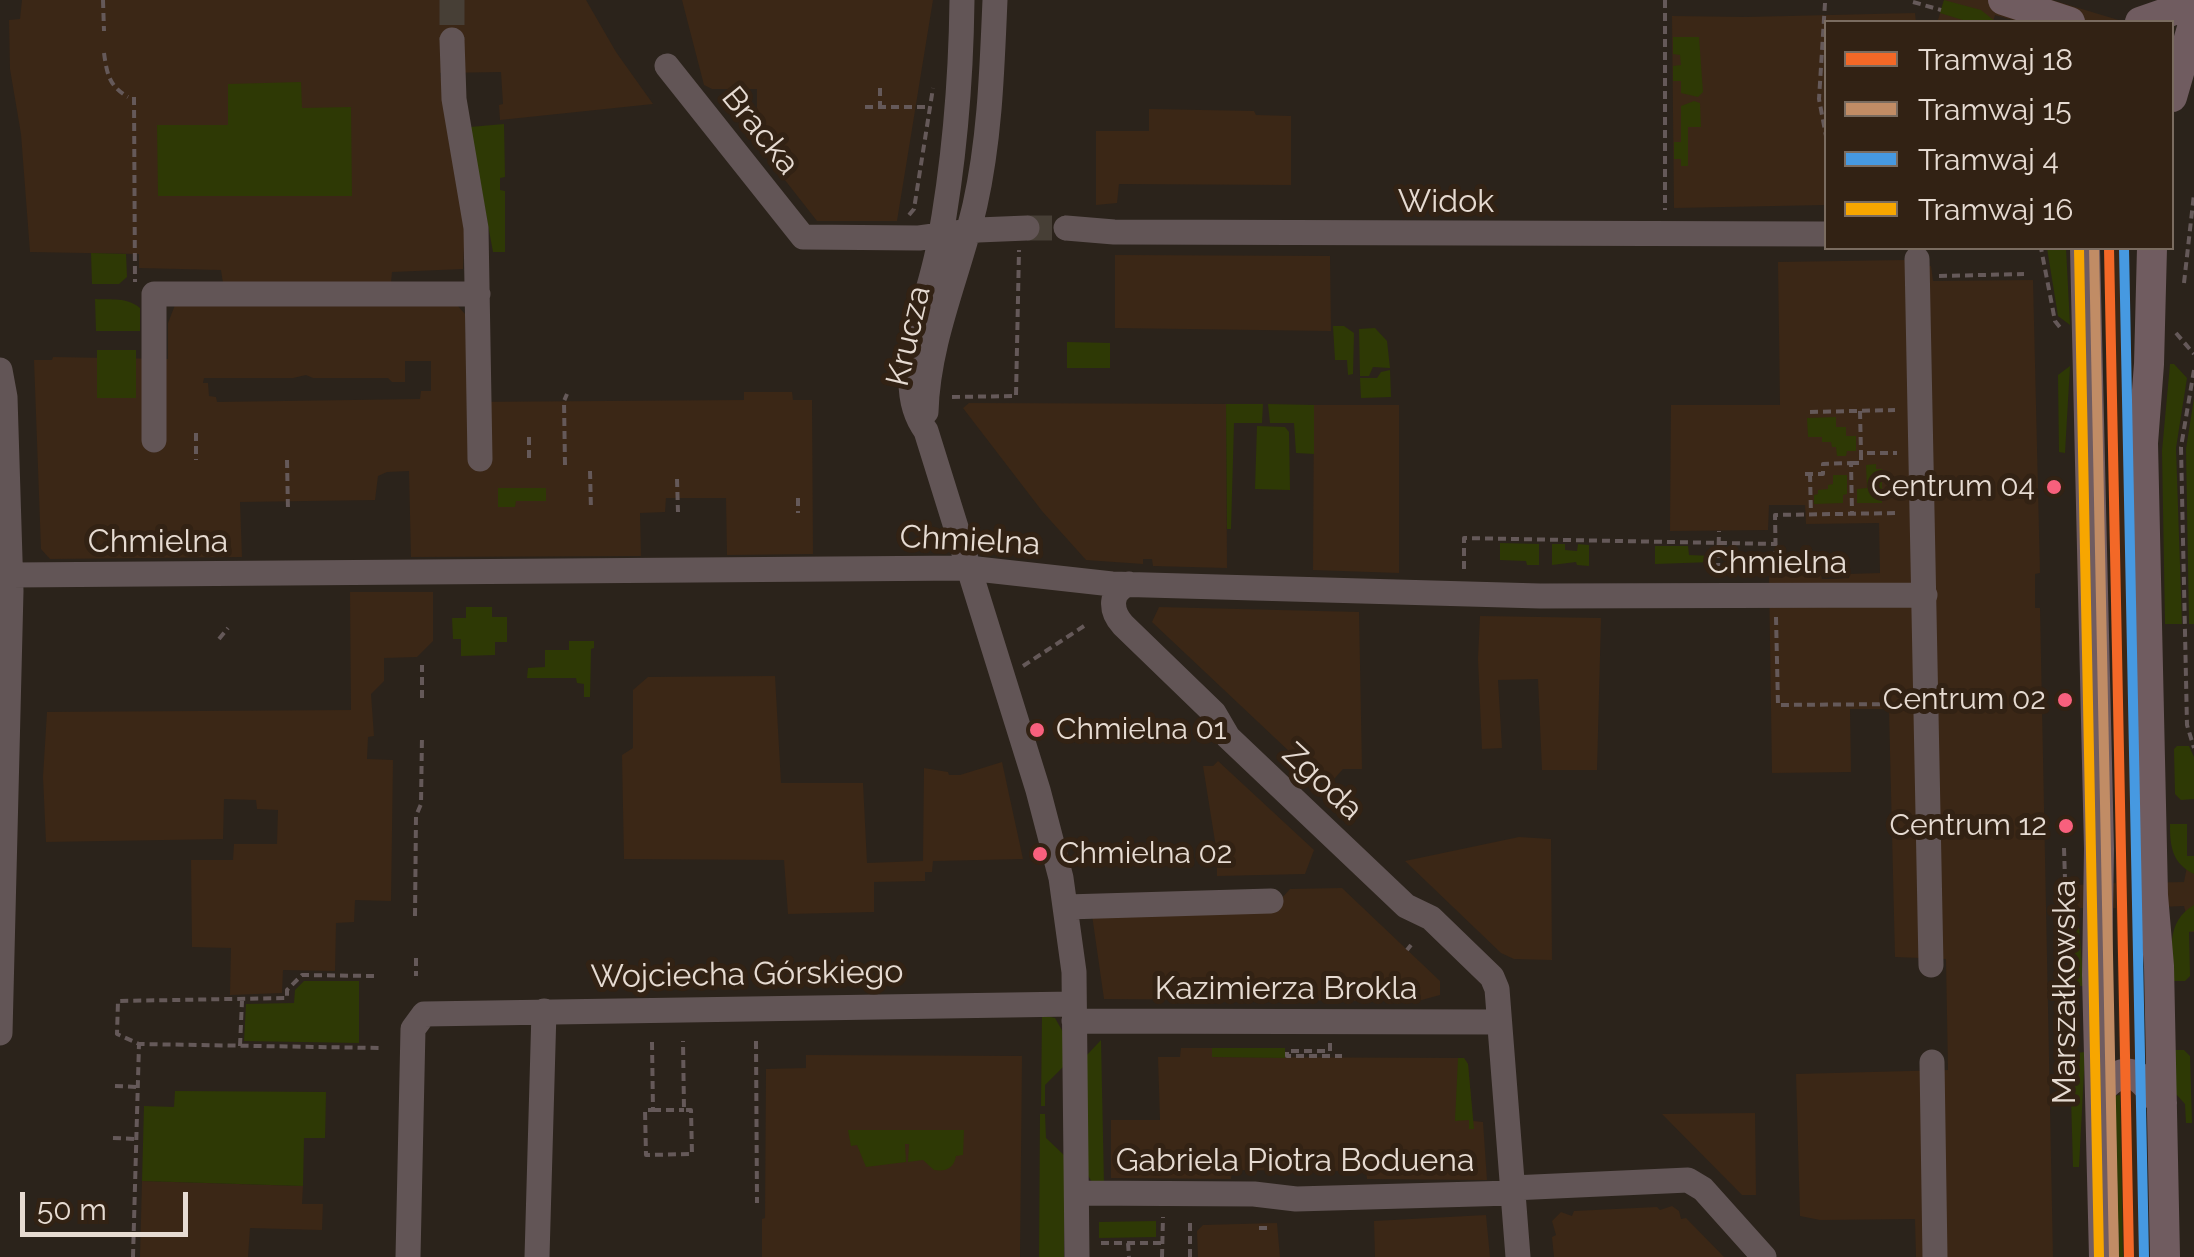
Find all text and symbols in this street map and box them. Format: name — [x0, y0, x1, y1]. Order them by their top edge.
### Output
legend — [1824, 20, 2174, 250]
text: Tramwaj 18 — [1918, 42, 2073, 77]
street label: Bracka — [713, 79, 807, 183]
text: Tramwaj 15 — [1918, 92, 2072, 127]
text: Tramwaj 4 — [1918, 142, 2059, 177]
street label: Widok — [1398, 183, 1494, 221]
text: Tramwaj 16 — [1918, 192, 2073, 227]
street label: Krucza — [879, 282, 939, 390]
place label: Centrum 04 — [1871, 469, 2035, 505]
marker: Centrum 04 — [2044, 477, 2064, 497]
street label: Chmielna — [899, 518, 1041, 564]
street label: Chmielna — [88, 523, 228, 561]
street label: Chmielna — [1707, 544, 1847, 582]
place label: Centrum 02 — [1883, 682, 2046, 718]
marker: Centrum 02 — [2055, 690, 2075, 710]
place label: Chmielna 01 — [1056, 712, 1227, 748]
marker: Chmielna 01 — [1027, 720, 1047, 740]
street label: Zgoda — [1274, 735, 1370, 829]
place label: Centrum 12 — [1889, 808, 2047, 844]
marker: Centrum 12 — [2056, 816, 2076, 836]
place label: Chmielna 02 — [1059, 836, 1232, 872]
marker: Chmielna 02 — [1030, 844, 1050, 864]
street label: Marszałkowska — [2046, 880, 2084, 1104]
street label: Wojciecha Górskiego — [590, 953, 904, 997]
street label: Kazimierza Brokla — [1155, 970, 1417, 1008]
street label: Gabriela Piotra Boduena — [1116, 1142, 1474, 1180]
scale bar — [25, 1172, 192, 1234]
text: 50 m — [37, 1192, 107, 1227]

